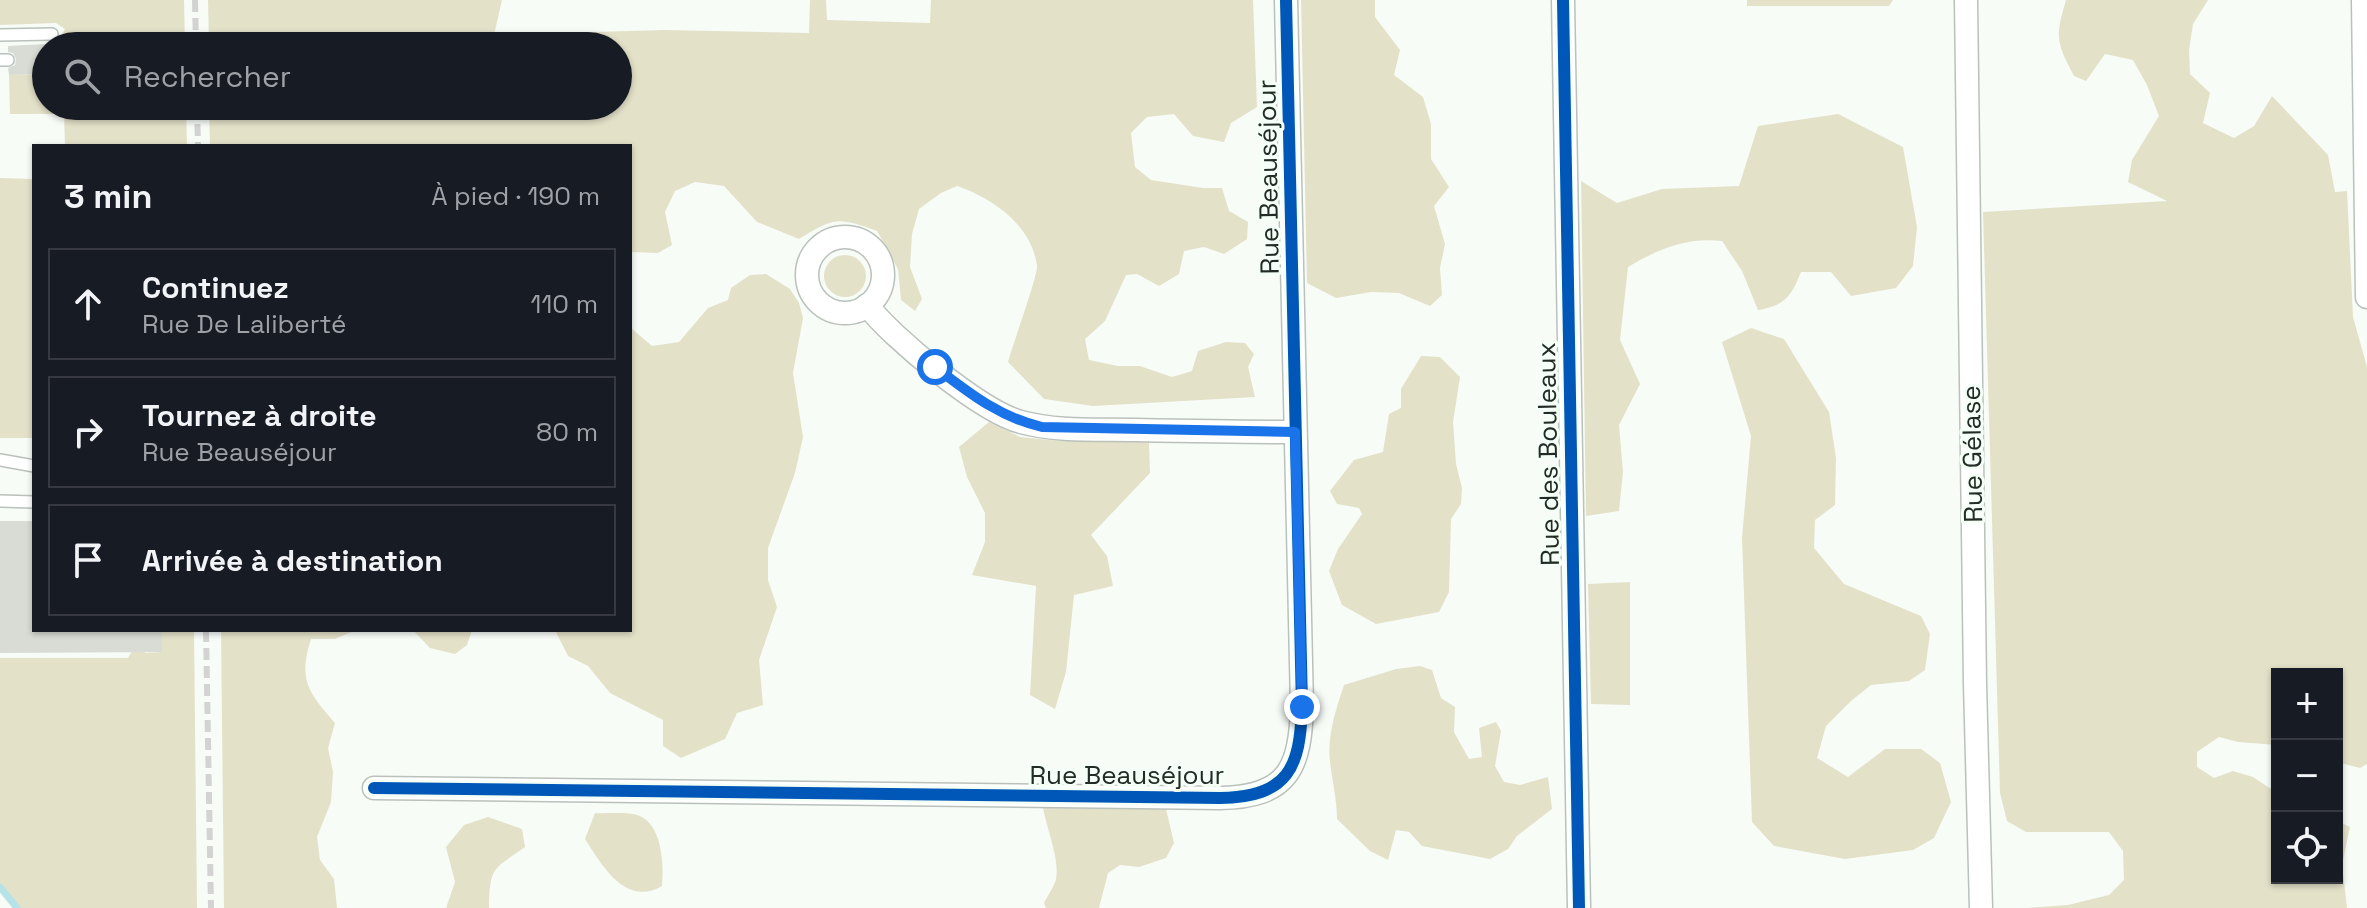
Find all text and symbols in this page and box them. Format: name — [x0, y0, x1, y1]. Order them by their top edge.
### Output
search box — [32, 32, 632, 120]
icon: search — [60, 54, 104, 98]
text: Rechercher — [124, 57, 291, 96]
street label: Rue Beauséjour — [1249, 79, 1287, 275]
text: 3 min — [64, 175, 152, 218]
text: À pied · 190 m — [431, 179, 600, 213]
text: Continuez — [142, 268, 289, 307]
icon: ahead — [66, 282, 110, 326]
text: 110 m — [531, 287, 598, 321]
text: Rue De Laliberté — [142, 307, 346, 341]
street label: Rue des Bouleaux — [1529, 342, 1567, 566]
route start — [917, 349, 953, 385]
street label: Rue Gélase — [1954, 385, 1990, 523]
text: Tournez à droite — [142, 396, 376, 435]
icon: right — [66, 410, 110, 454]
text: 80 m — [536, 415, 598, 449]
text: Rue Beauséjour — [142, 435, 337, 469]
icon: arrive — [66, 538, 110, 582]
text: Arrivée à destination — [142, 541, 443, 580]
map controls — [2271, 668, 2343, 884]
button: + — [2271, 668, 2343, 740]
route end — [1284, 689, 1320, 725]
button: − — [2271, 740, 2343, 812]
street label: Rue Beauséjour — [1030, 758, 1224, 792]
button: locate — [2271, 812, 2343, 884]

